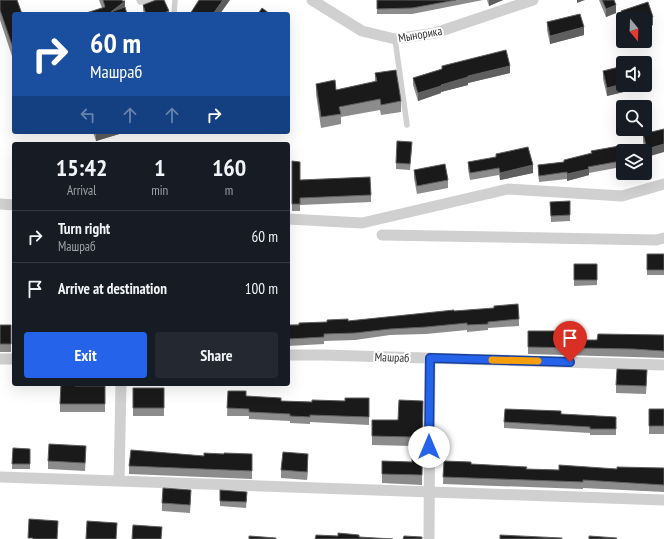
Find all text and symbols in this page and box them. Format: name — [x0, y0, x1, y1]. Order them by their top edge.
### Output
north arrow — [616, 12, 652, 48]
map controls — [616, 12, 652, 180]
street label: Мынорика — [397, 23, 443, 45]
text: 60 m — [90, 24, 141, 61]
icon: right — [24, 28, 76, 80]
button: sound — [616, 56, 652, 92]
text: Машраб — [90, 60, 142, 83]
button: search — [616, 100, 652, 136]
icon: left — [77, 104, 99, 126]
icon: ahead — [119, 104, 141, 126]
icon: ahead — [161, 104, 183, 126]
icon: right — [203, 104, 225, 126]
button: layers — [616, 144, 652, 180]
text: 15:42 — [56, 152, 108, 183]
text: 1 — [154, 152, 165, 183]
text: 160 — [212, 152, 246, 183]
text: Arrival — [67, 182, 96, 199]
text: min — [151, 182, 168, 199]
text: m — [225, 182, 233, 199]
text: Turn right — [58, 219, 110, 238]
icon: right — [24, 226, 46, 248]
text: 60 m — [252, 227, 278, 246]
text: Машраб — [58, 238, 96, 255]
icon: arrive — [24, 278, 46, 300]
text: Arrive at destination — [58, 279, 167, 298]
text: 100 m — [245, 279, 278, 298]
pin — [553, 321, 587, 362]
icon: arrive — [559, 327, 581, 349]
button: Exit — [24, 332, 147, 378]
button: Share — [155, 332, 278, 378]
street label: Машраб — [374, 349, 410, 365]
position arrow — [408, 426, 450, 468]

